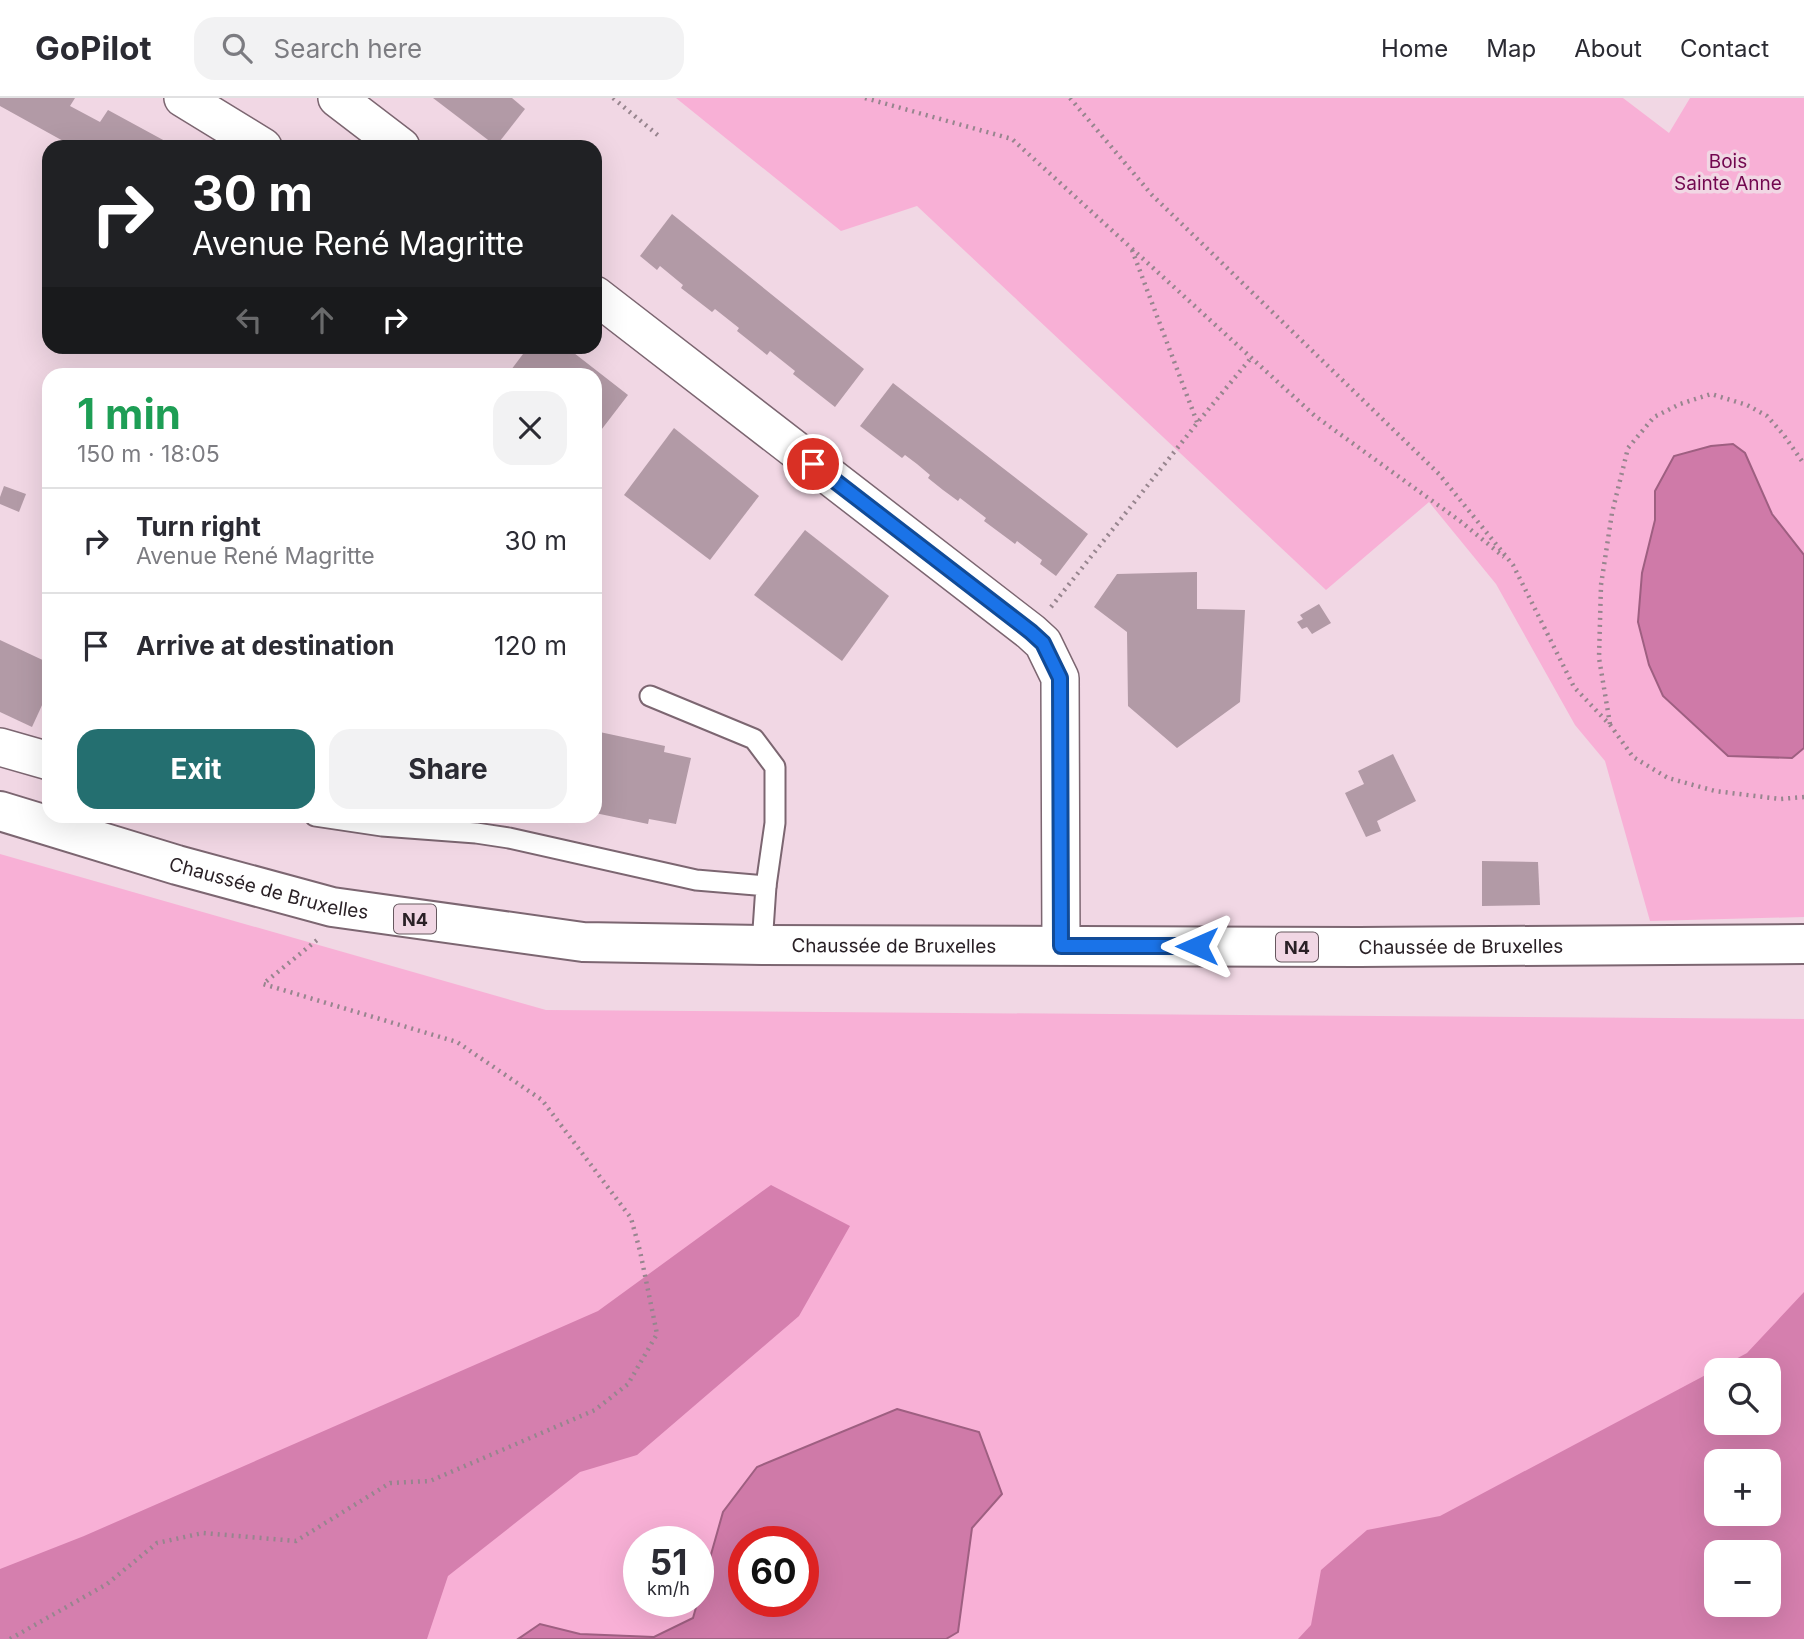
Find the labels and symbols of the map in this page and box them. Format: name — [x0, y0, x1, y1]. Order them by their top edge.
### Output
park label: Bois Sainte Anne — [1674, 150, 1782, 195]
pin — [783, 434, 843, 494]
street label: Chaussée de Bruxelles — [166, 852, 370, 923]
road number: N4 — [394, 904, 436, 934]
position arrow — [1160, 909, 1234, 983]
road number: N4 — [1276, 932, 1318, 962]
street label: Chaussée de Bruxelles — [791, 934, 996, 957]
street label: Chaussée de Bruxelles — [1358, 934, 1563, 959]
speed limit sign: 60 — [728, 1526, 819, 1617]

